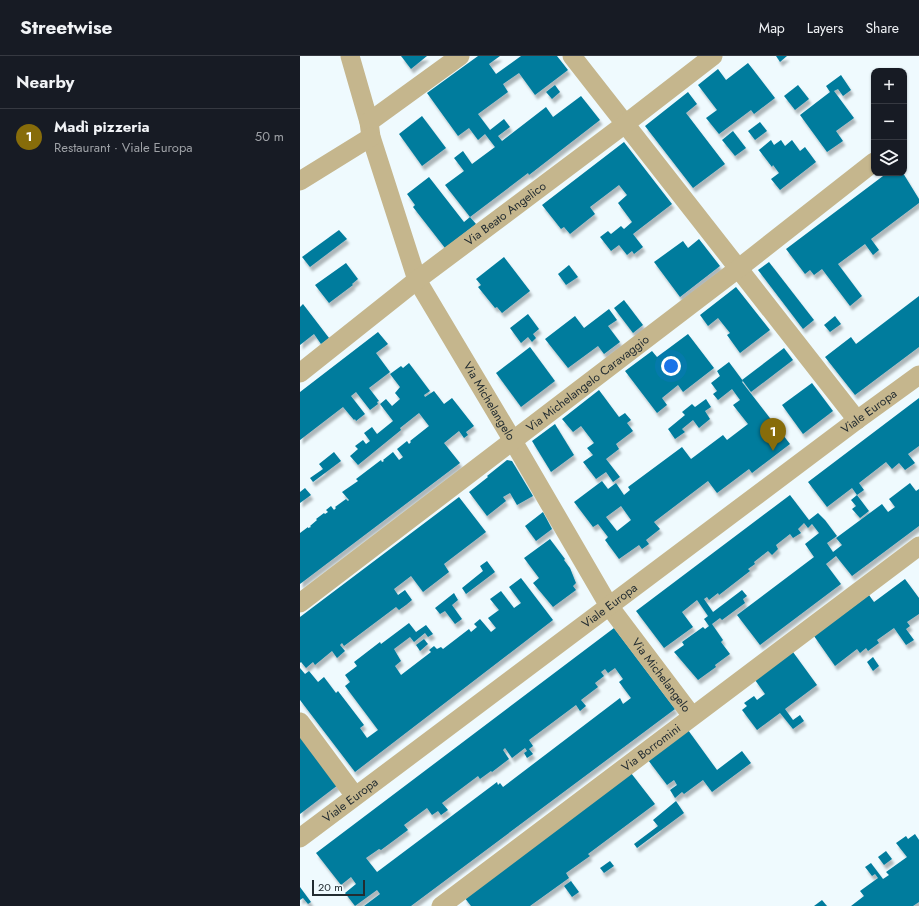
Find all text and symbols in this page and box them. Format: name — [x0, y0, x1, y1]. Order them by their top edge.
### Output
text: Streetwise — [20, 14, 113, 41]
text: Map — [759, 18, 785, 38]
text: Layers — [807, 18, 843, 38]
text: Share — [865, 18, 899, 38]
map controls — [871, 68, 907, 176]
button: + — [871, 68, 907, 104]
text: Nearby — [16, 70, 74, 94]
button: − — [871, 104, 907, 140]
text: Madì pizzeria — [54, 116, 150, 138]
text: 1 — [26, 127, 32, 146]
text: 50 m — [255, 127, 284, 146]
text: Restaurant · Viale Europa — [54, 138, 193, 157]
button: layers — [871, 140, 907, 176]
street label: Via Beato Angelico — [461, 177, 550, 250]
street label: Via Michelangelo Caravaggio — [522, 330, 653, 436]
your location — [661, 356, 681, 376]
street label: Via Michelangelo — [459, 358, 520, 444]
street label: Viale Europa — [837, 385, 901, 438]
pin: 1 — [760, 418, 786, 451]
street label: Viale Europa — [578, 579, 641, 633]
street label: Via Michelangelo — [627, 634, 695, 716]
street label: Via Borromini — [618, 719, 685, 776]
street label: Viale Europa — [319, 773, 382, 827]
scale bar — [312, 878, 365, 897]
text: 20 m — [318, 879, 343, 895]

